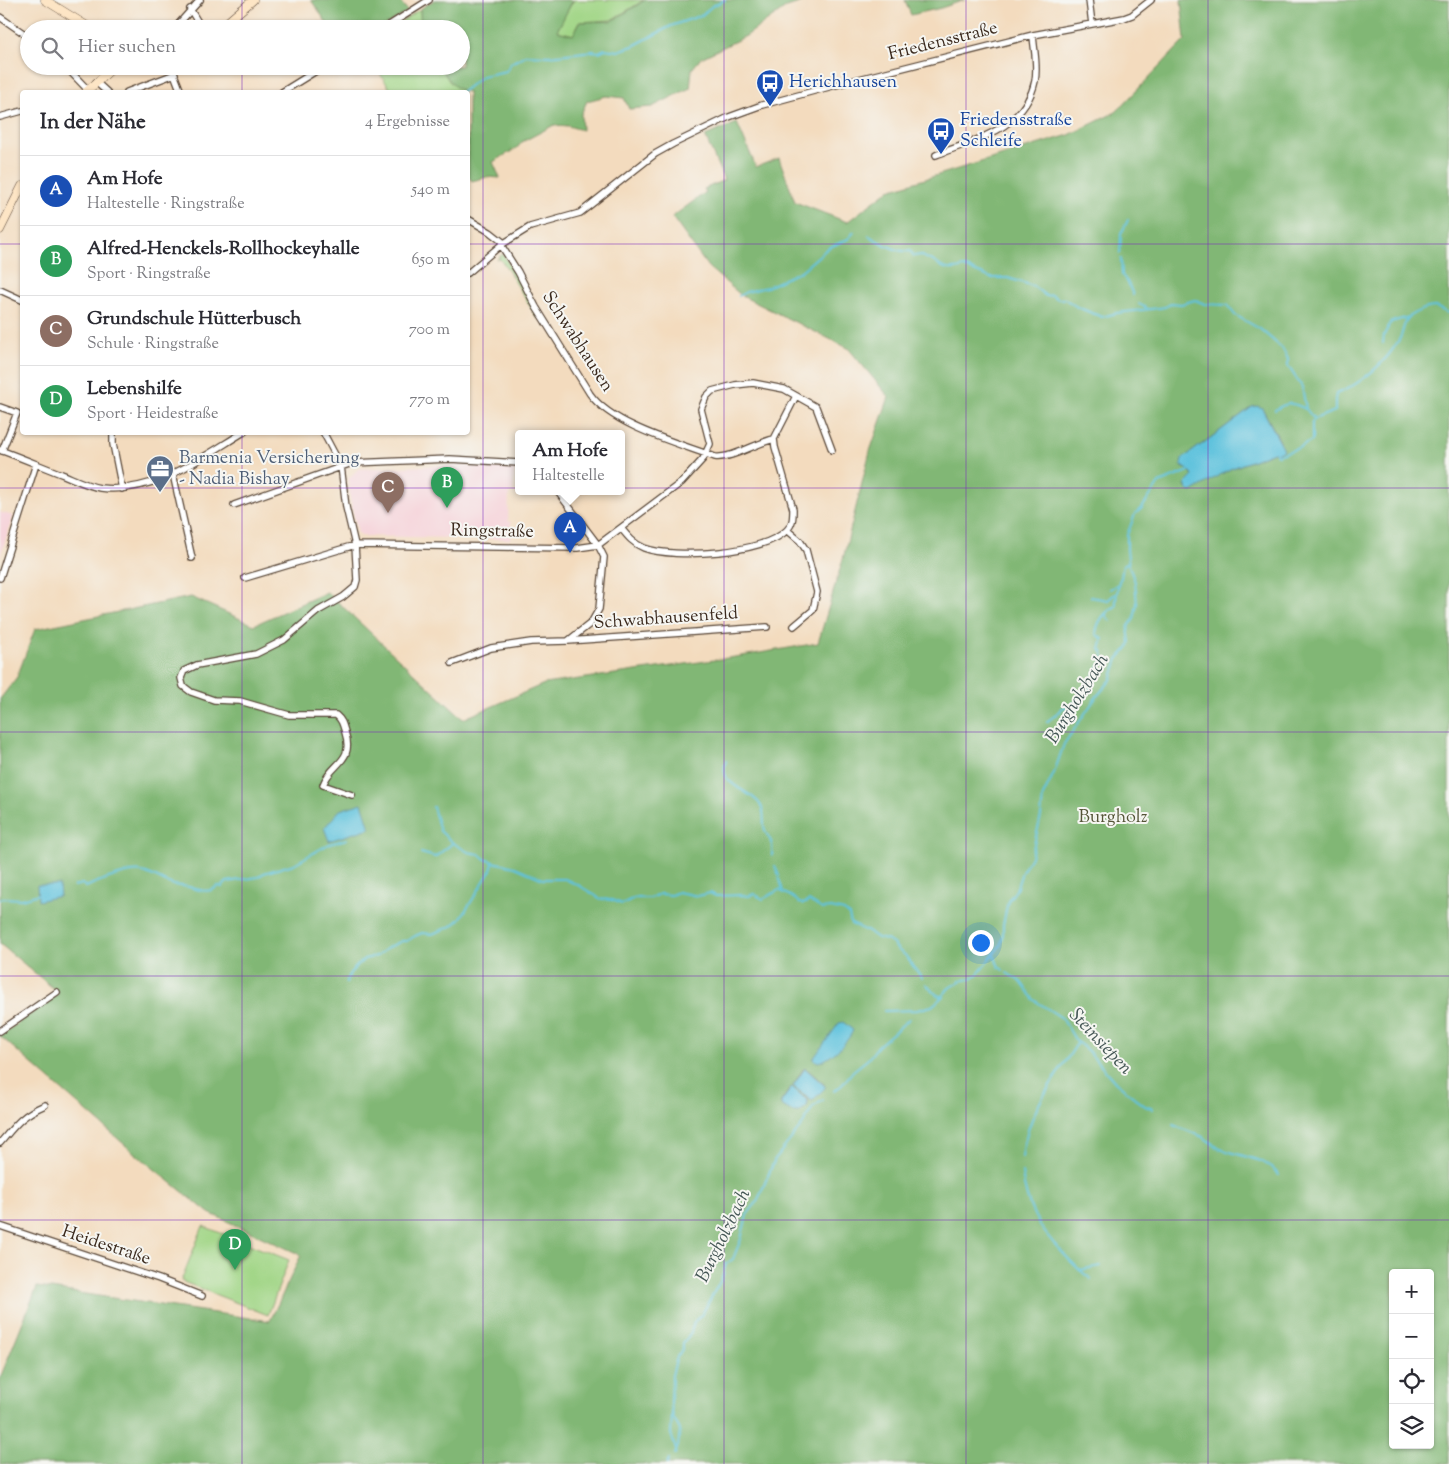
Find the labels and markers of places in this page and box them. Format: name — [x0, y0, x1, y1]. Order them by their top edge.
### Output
bus stop icon: Herichhausen — [755, 68, 785, 107]
place label: Herichhausen — [789, 70, 897, 96]
place label: Friedensstraße Schleife — [960, 108, 1072, 155]
bus stop icon: Friedensstraße Schleife — [926, 116, 956, 155]
place label: Barmenia Versicherung - Nadia Bishay — [179, 446, 360, 493]
office icon: Barmenia Versicherung - Nadia Bishay — [145, 454, 175, 493]
pin: B — [431, 467, 463, 508]
pin: C — [372, 472, 404, 513]
pin: A — [554, 512, 586, 553]
pin: D — [219, 1229, 251, 1270]

